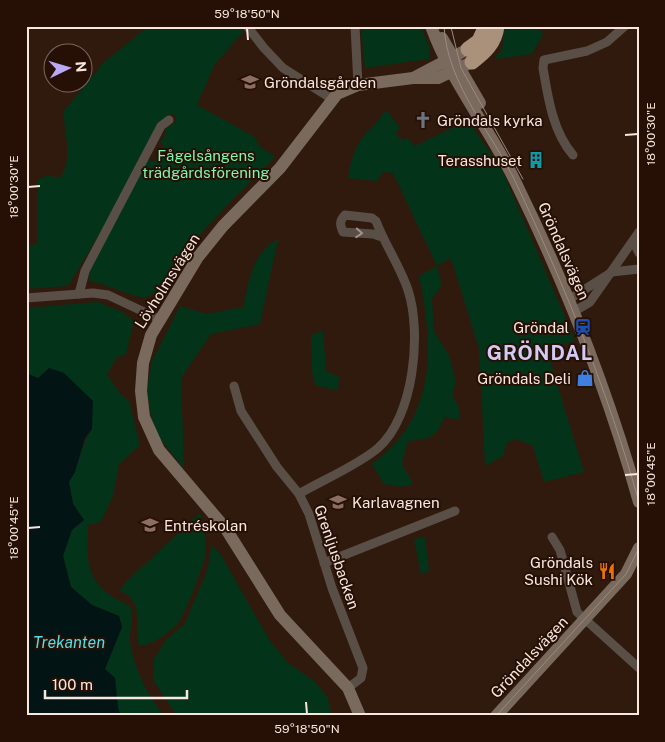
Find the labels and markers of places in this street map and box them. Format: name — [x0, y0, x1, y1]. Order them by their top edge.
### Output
school or university icon: Gröndalsgården — [240, 72, 260, 92]
place label: Gröndalsgården — [264, 74, 376, 91]
church icon: Gröndals kyrka — [413, 110, 433, 130]
place label: Gröndals kyrka — [437, 112, 543, 129]
building icon: Terasshuset — [526, 150, 546, 170]
place label: Terasshuset — [438, 152, 522, 169]
station icon: Gröndal — [573, 317, 593, 337]
place label: Gröndal — [513, 319, 569, 336]
shop icon: Gröndals Deli — [575, 368, 595, 388]
place label: Gröndals Deli — [477, 370, 571, 387]
school or university icon: Karlavagnen — [328, 492, 348, 512]
place label: Karlavagnen — [352, 494, 440, 511]
school or university icon: Entréskolan — [140, 515, 160, 535]
place label: Entréskolan — [164, 517, 247, 534]
place label: Gröndals Sushi Kök — [524, 554, 593, 588]
restaurant icon: Gröndals Sushi Kök — [597, 561, 617, 581]

